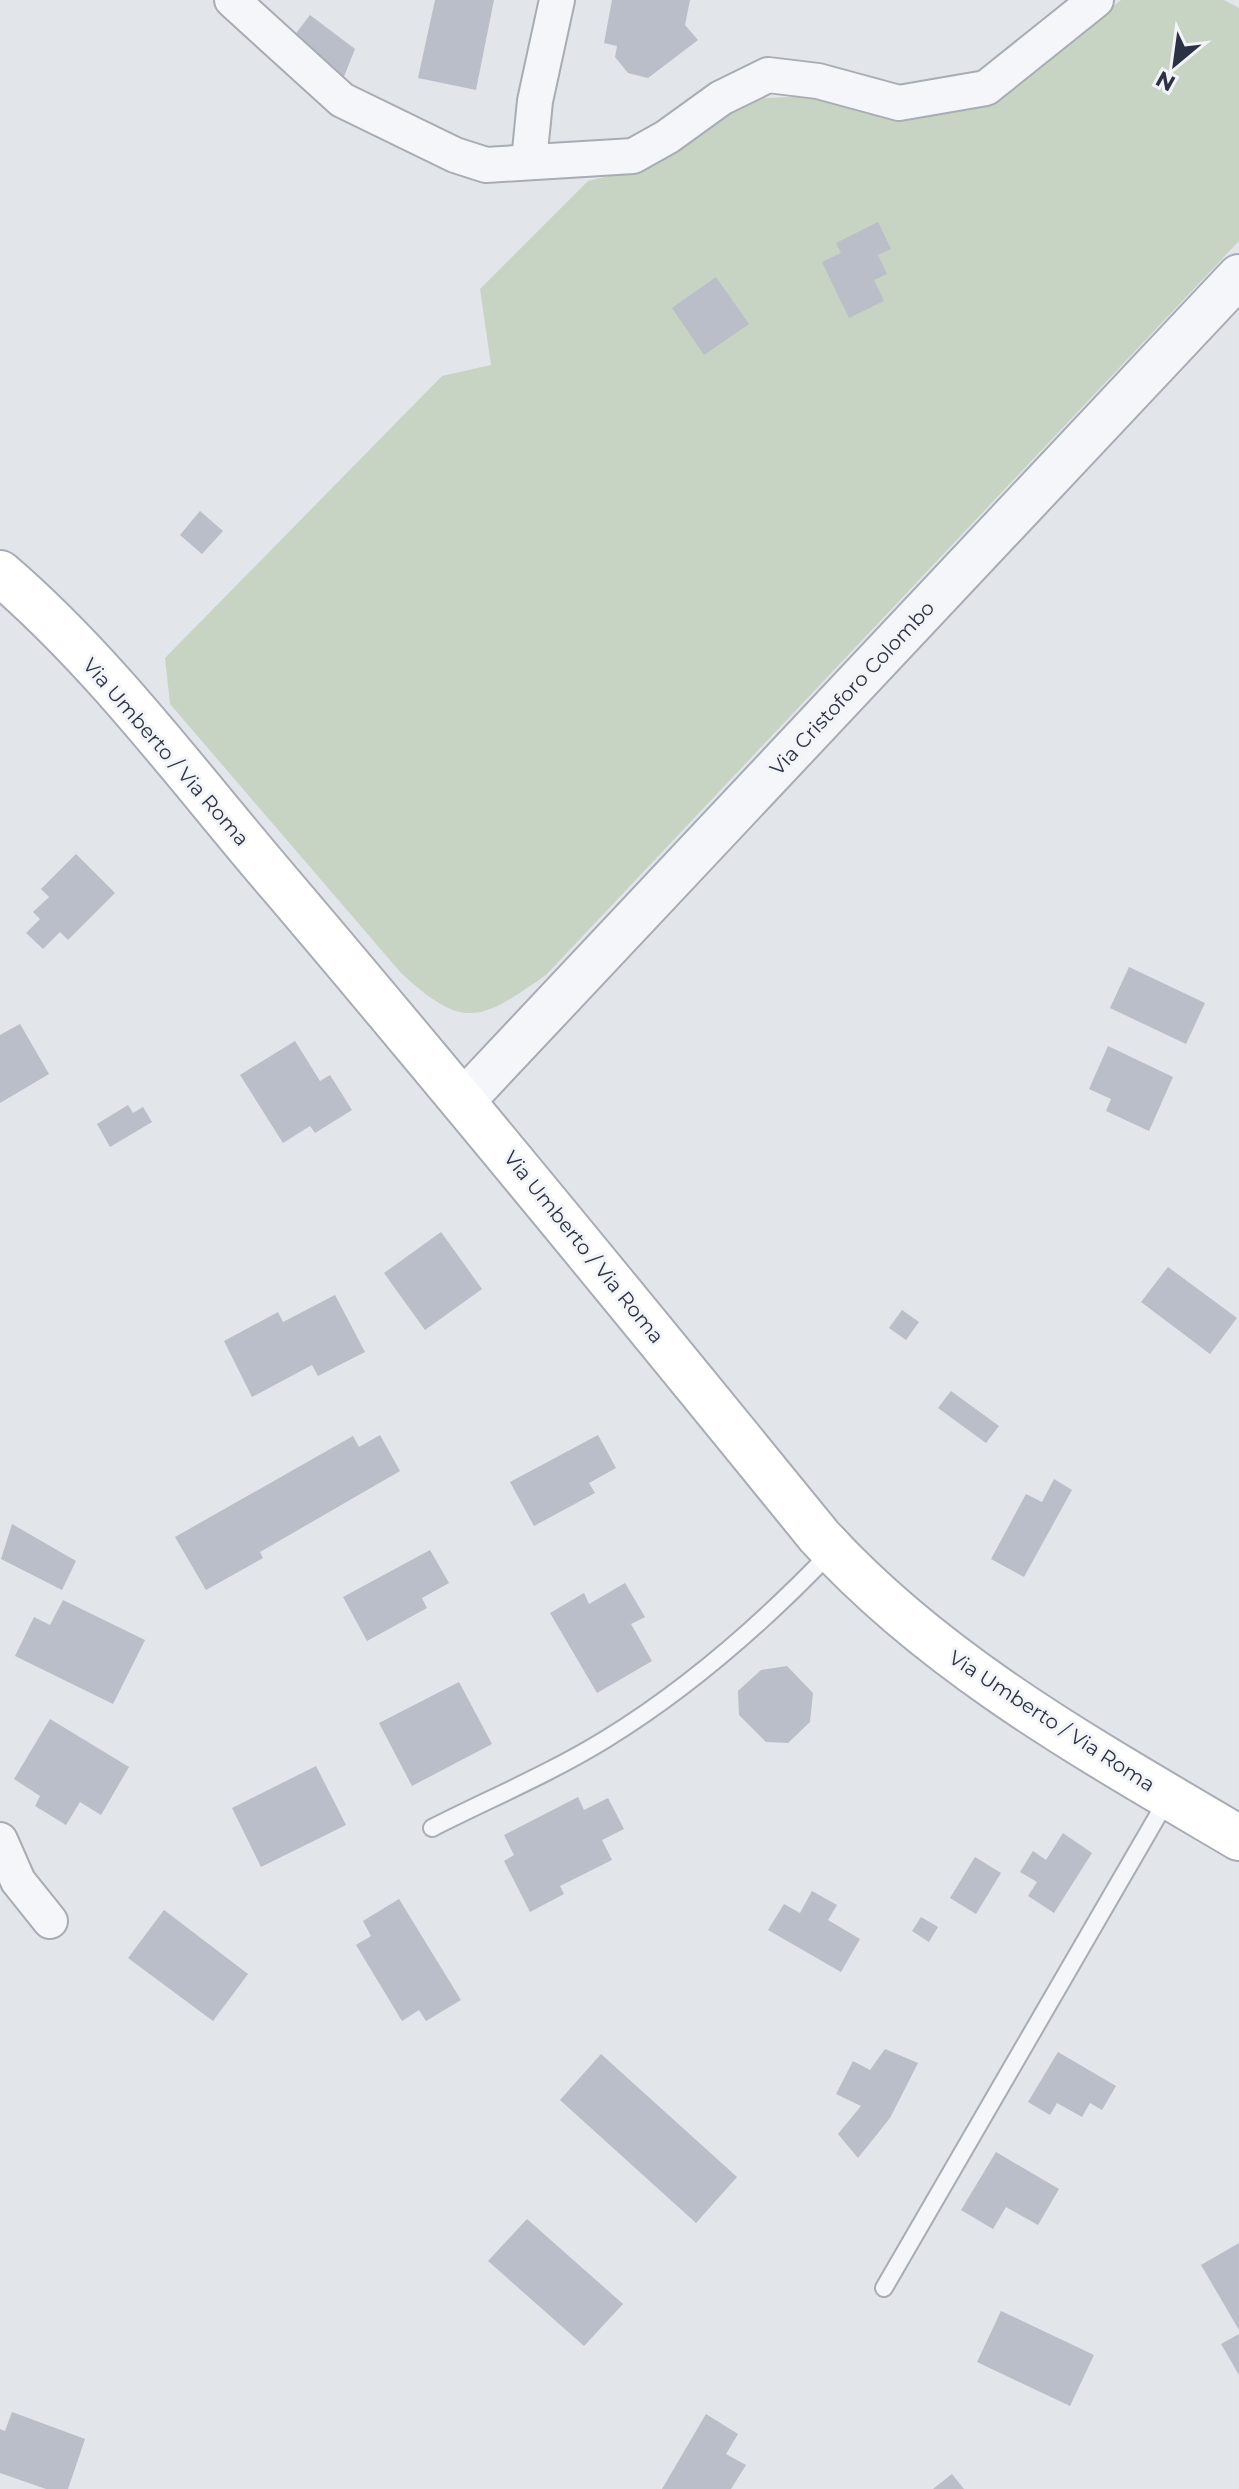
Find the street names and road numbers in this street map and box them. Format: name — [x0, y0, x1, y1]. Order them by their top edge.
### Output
street label: Via Cristoforo Colombo — [765, 596, 939, 780]
street label: Via Umberto / Via Roma — [78, 653, 254, 851]
street label: Via Umberto / Via Roma — [499, 1146, 669, 1348]
street label: Via Umberto / Via Roma — [945, 1645, 1159, 1797]

